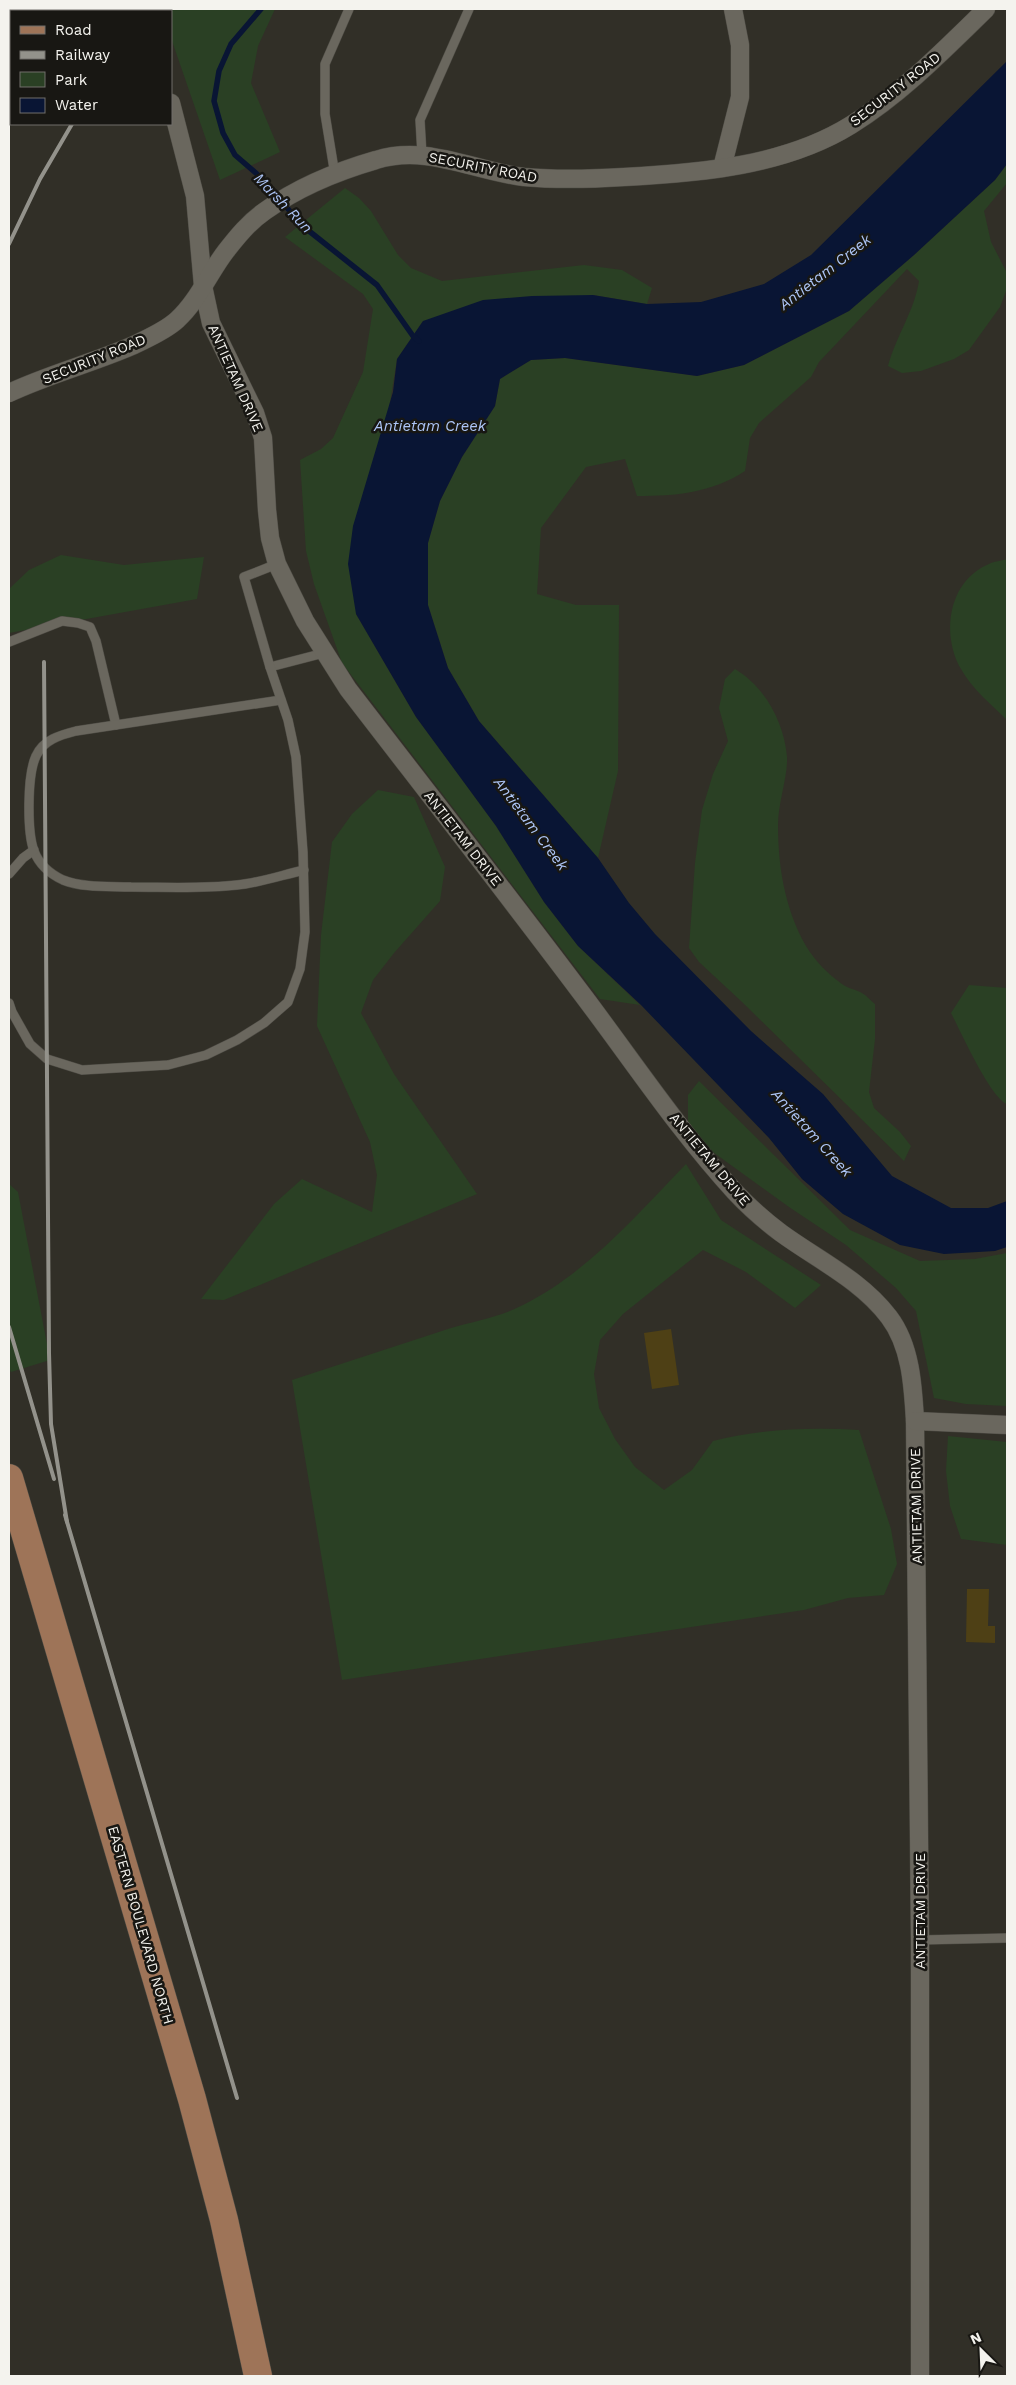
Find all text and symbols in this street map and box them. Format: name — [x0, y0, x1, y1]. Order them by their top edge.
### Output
legend — [10, 10, 172, 125]
text: Road — [55, 21, 92, 39]
text: Railway — [55, 46, 110, 64]
street label: SECURITY ROAD — [847, 49, 943, 129]
text: Park — [55, 71, 88, 89]
text: Water — [55, 96, 98, 114]
street label: SECURITY ROAD — [427, 149, 539, 185]
water label: Marsh Run — [250, 169, 316, 237]
water label: Antietam Creek — [775, 230, 875, 314]
street label: ANTIETAM DRIVE — [205, 322, 267, 434]
street label: SECURITY ROAD — [40, 331, 148, 387]
water label: Antietam Creek — [373, 417, 487, 435]
water label: Antietam Creek — [490, 773, 572, 875]
street label: ANTIETAM DRIVE — [421, 787, 505, 889]
water label: Antietam Creek — [767, 1085, 857, 1181]
street label: ANTIETAM DRIVE — [667, 1110, 753, 1209]
street label: ANTIETAM DRIVE — [907, 1448, 925, 1564]
street label: EASTERN BOULEVARD NORTH — [105, 1824, 177, 2026]
street label: ANTIETAM DRIVE — [912, 1853, 928, 1969]
north arrow — [956, 2325, 1006, 2375]
text: N — [968, 2329, 984, 2348]

